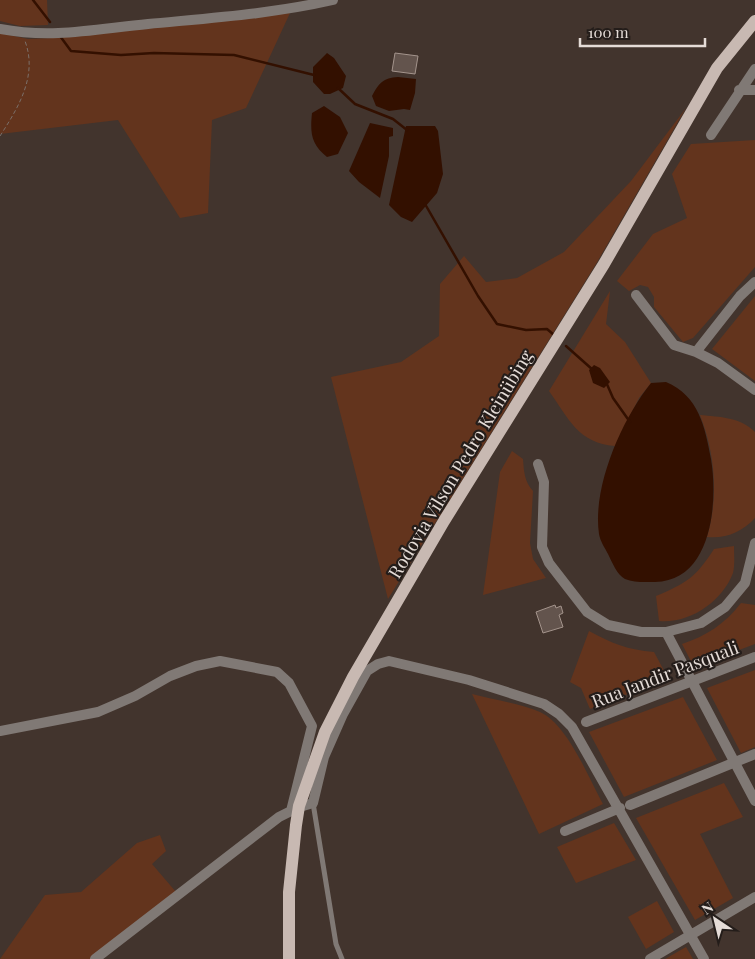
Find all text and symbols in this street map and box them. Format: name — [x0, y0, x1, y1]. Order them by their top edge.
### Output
scale bar — [580, 15, 705, 47]
text: 100 m — [588, 22, 629, 42]
street label: Rodovia Vilson Pedro Kleinübing — [382, 345, 538, 583]
street label: Rua Jandir Pasquali — [588, 635, 742, 713]
north arrow — [690, 894, 740, 944]
text: N — [698, 897, 717, 919]

